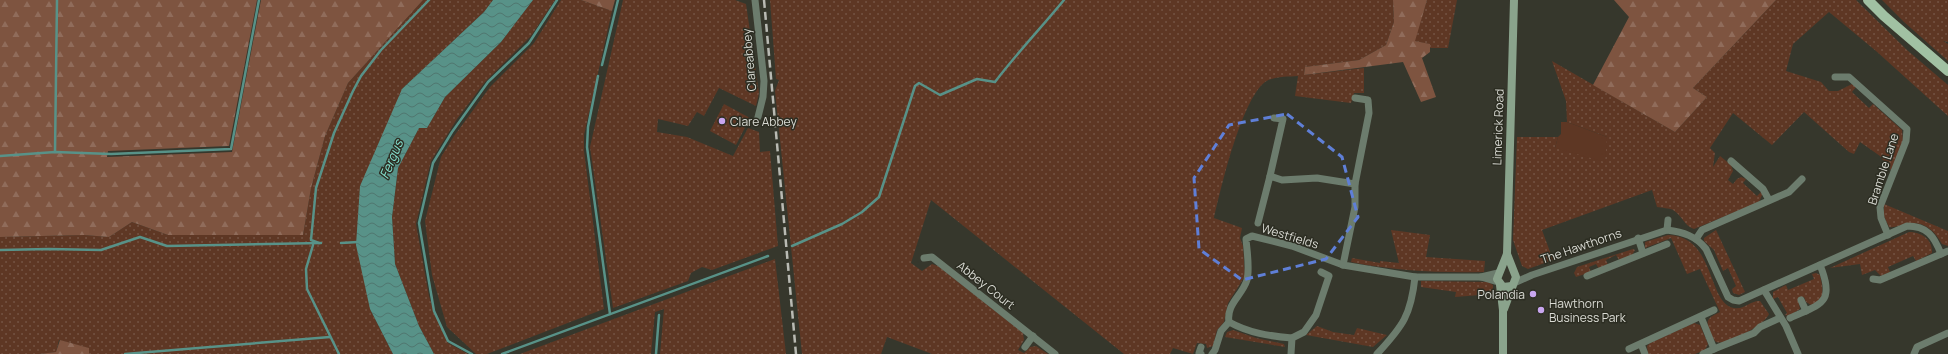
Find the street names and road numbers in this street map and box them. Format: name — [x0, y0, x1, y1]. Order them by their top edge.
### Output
street label: Clareabbey — [738, 27, 760, 92]
street label: Limerick Road — [1488, 88, 1508, 166]
street label: Bramble Lane — [1863, 131, 1903, 207]
street label: Westfields — [1259, 219, 1321, 253]
street label: The Hawthorns — [1538, 224, 1624, 268]
street label: Abbey Court — [953, 257, 1019, 313]

